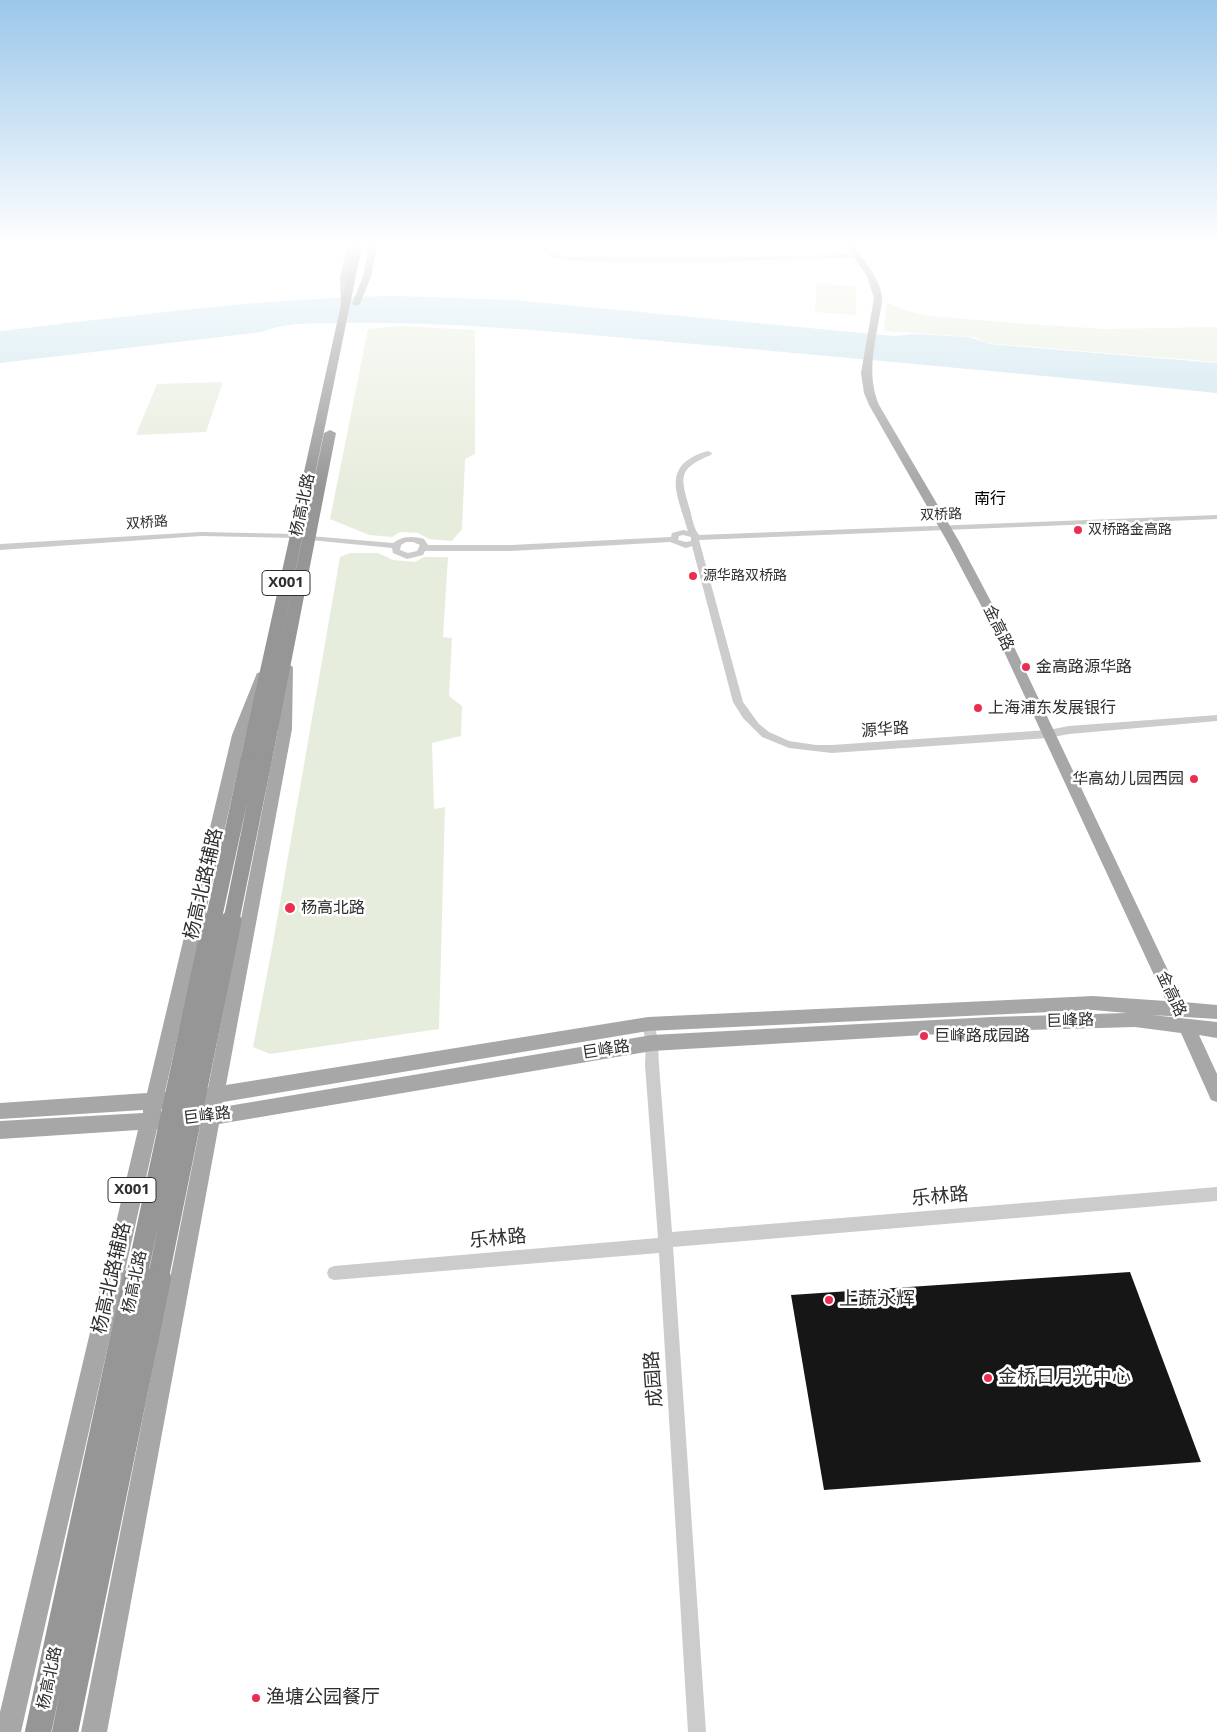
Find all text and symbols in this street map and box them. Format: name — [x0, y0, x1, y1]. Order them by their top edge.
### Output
street label: 杨高北路 — [287, 472, 319, 538]
district label: 南行 — [974, 489, 1006, 509]
street label: 双桥路 — [920, 506, 962, 524]
street label: 双桥路 — [125, 513, 169, 533]
place label: 双桥路金高路 — [1088, 522, 1172, 538]
marker: 双桥路金高路 — [1072, 524, 1084, 536]
place label: 源华路双桥路 — [703, 568, 787, 584]
road number: X001 — [262, 570, 310, 596]
marker: 源华路双桥路 — [687, 570, 699, 582]
street label: 金高路 — [979, 602, 1017, 654]
place label: 金高路源华路 — [1036, 657, 1132, 677]
marker: 金高路源华路 — [1020, 661, 1032, 673]
place label: 上海浦东发展银行 — [988, 698, 1116, 718]
marker: 上海浦东发展银行 — [972, 702, 984, 714]
street label: 源华路 — [860, 719, 910, 741]
place label: 华高幼儿园西园 — [1072, 769, 1184, 789]
marker: 华高幼儿园西园 — [1188, 773, 1200, 785]
street label: 杨高北路辅路 — [180, 826, 228, 942]
place label: 杨高北路 — [301, 898, 365, 918]
marker: 杨高北路 — [283, 901, 297, 915]
street label: 金高路 — [1152, 968, 1190, 1020]
street label: 巨峰路 — [1046, 1011, 1094, 1031]
place label: 巨峰路成园路 — [934, 1026, 1030, 1046]
marker: 巨峰路成园路 — [918, 1030, 930, 1042]
street label: 巨峰路 — [581, 1037, 631, 1063]
street label: 巨峰路 — [182, 1104, 232, 1128]
road number: X001 — [108, 1178, 156, 1202]
street label: 乐林路 — [911, 1183, 969, 1211]
street label: 杨高北路辅路 — [88, 1220, 136, 1336]
street label: 乐林路 — [469, 1225, 527, 1253]
street label: 杨高北路 — [119, 1249, 151, 1315]
place label: 上蔬永辉 — [839, 1289, 915, 1311]
marker: 上蔬永辉 — [823, 1294, 835, 1306]
street label: 成园路 — [641, 1350, 667, 1408]
place label: 金桥日月光中心 — [998, 1367, 1131, 1389]
marker: 金桥日月光中心 — [982, 1372, 994, 1384]
street label: 杨高北路 — [34, 1645, 66, 1711]
place label: 渔塘公园餐厅 — [266, 1687, 380, 1709]
marker: 渔塘公园餐厅 — [250, 1692, 262, 1704]

